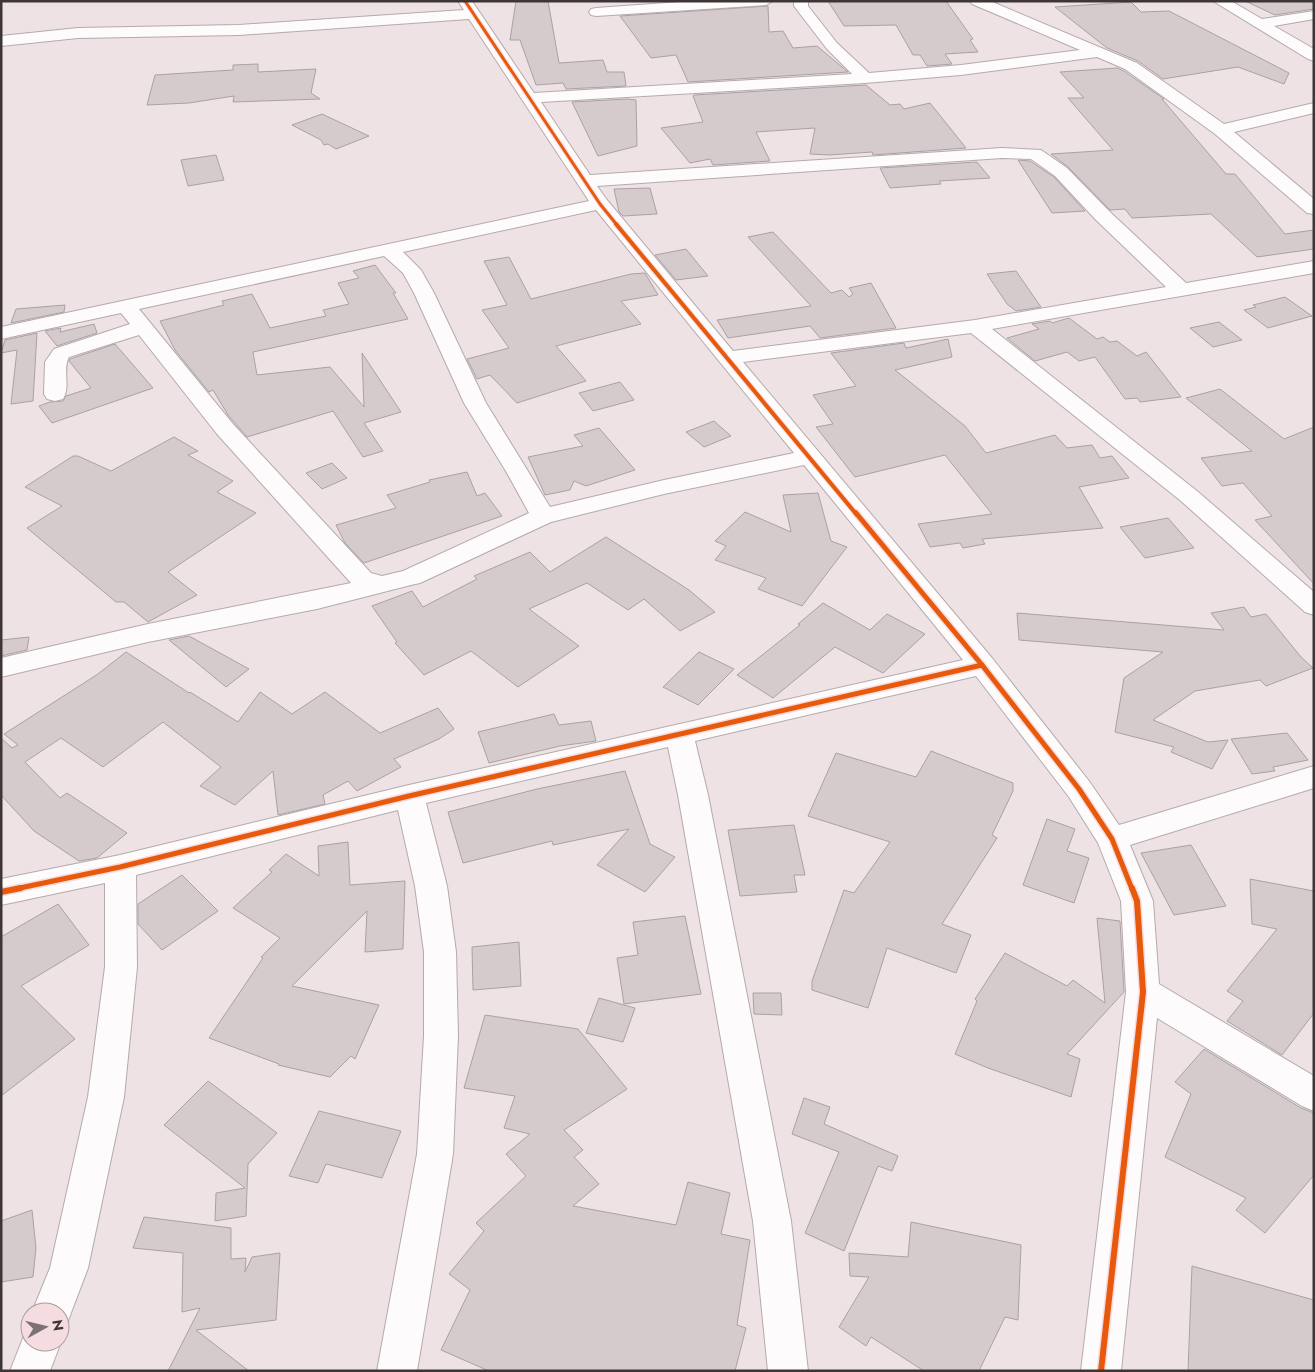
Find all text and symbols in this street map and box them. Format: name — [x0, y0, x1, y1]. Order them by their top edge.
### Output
north arrow — [20, 1302, 70, 1352]
text: N — [47, 1318, 69, 1332]

